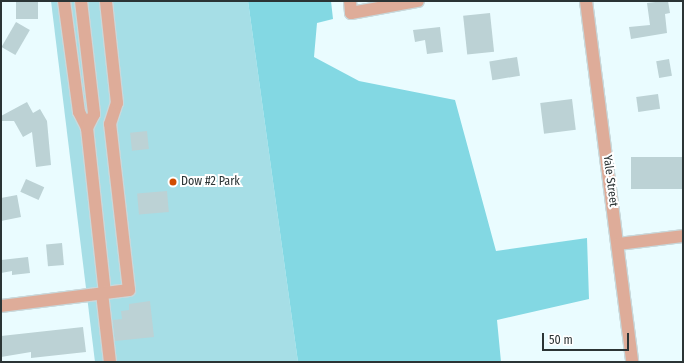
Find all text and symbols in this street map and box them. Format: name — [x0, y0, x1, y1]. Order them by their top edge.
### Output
street label: Yale Street — [600, 154, 620, 208]
place label: Dow #2 Park — [181, 175, 240, 189]
marker: Dow #2 Park — [168, 177, 178, 187]
scale bar — [544, 325, 631, 351]
text: 50 m — [549, 333, 573, 347]

